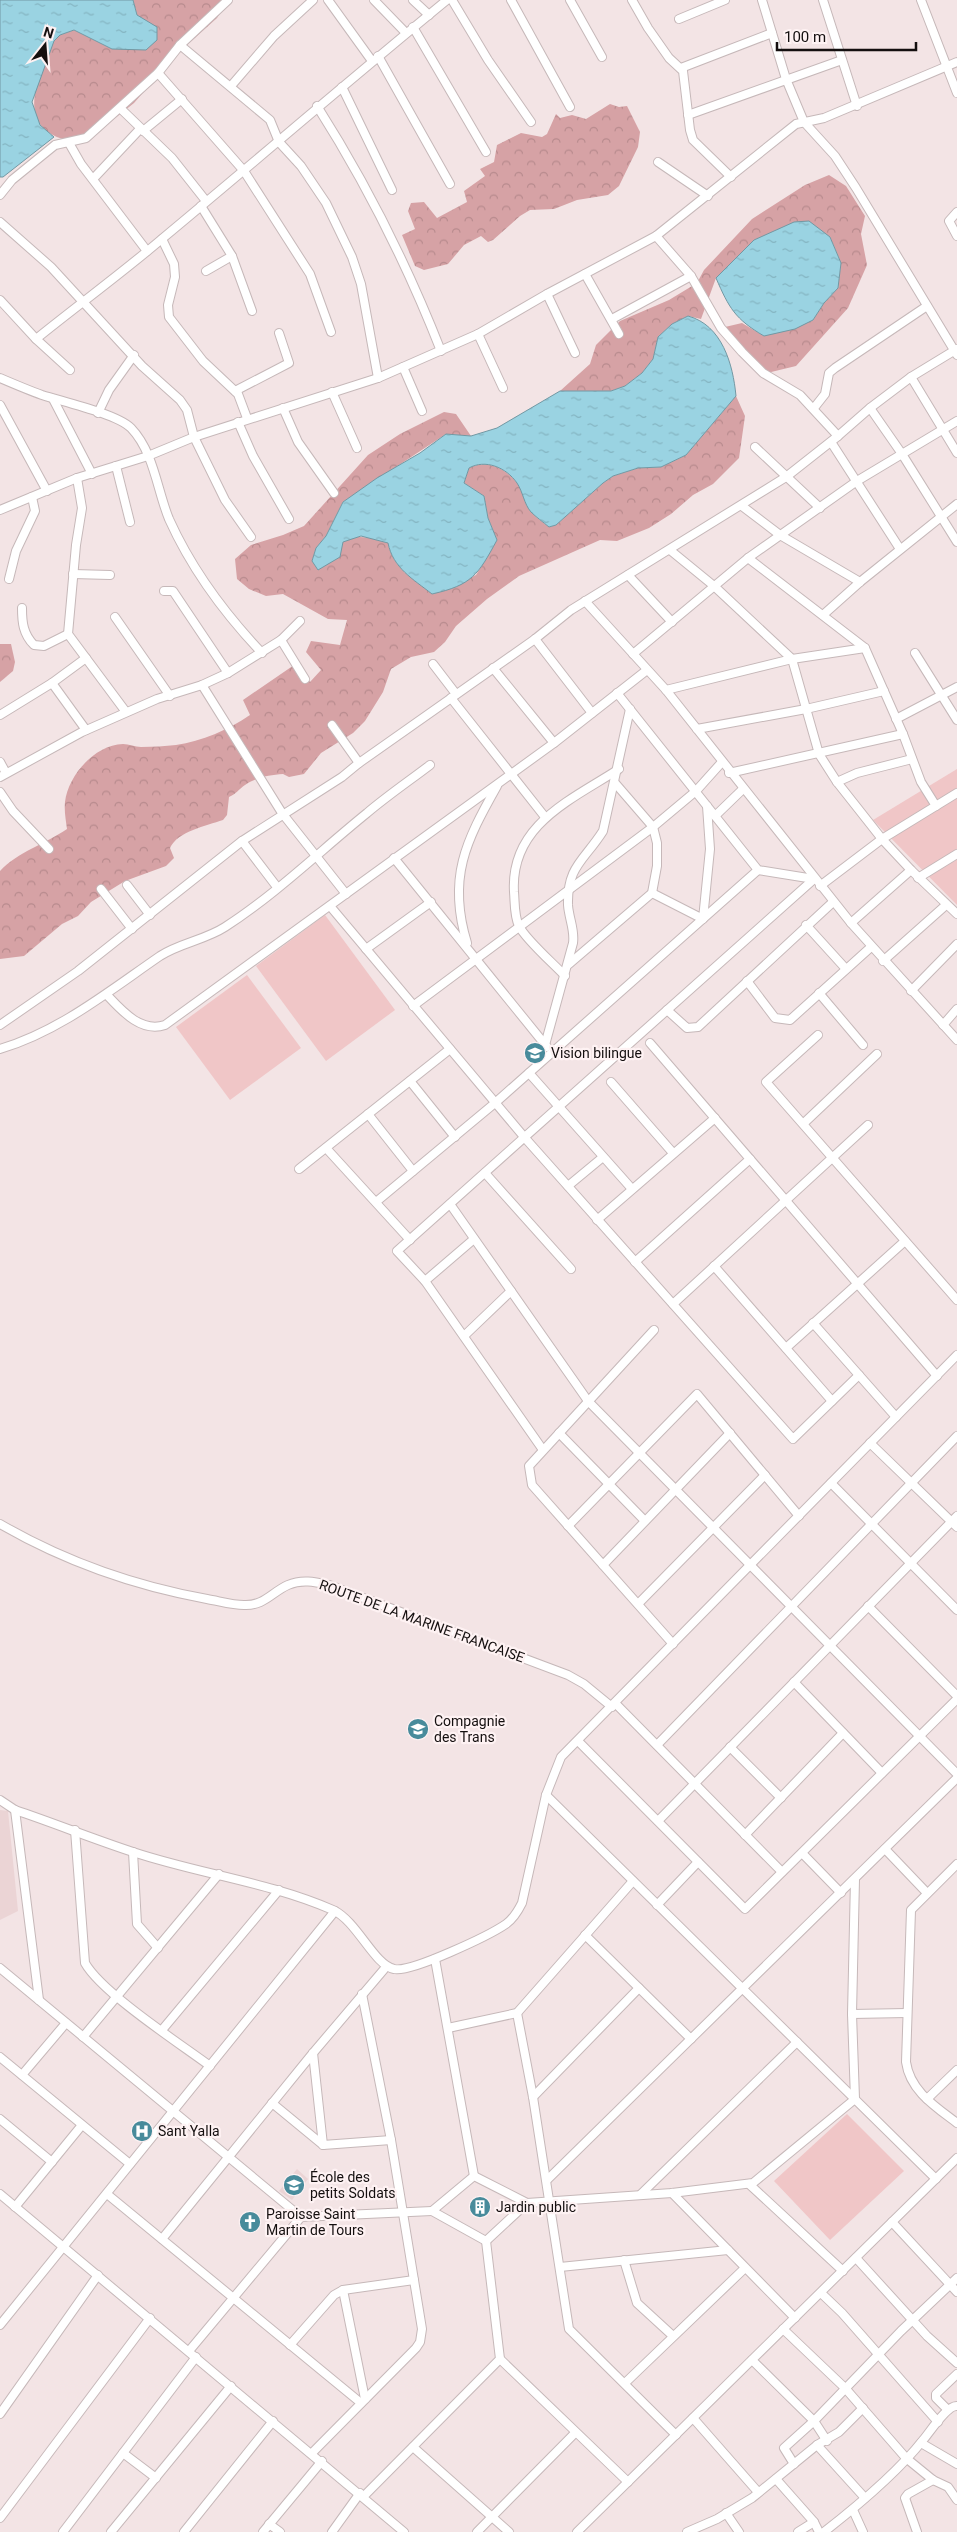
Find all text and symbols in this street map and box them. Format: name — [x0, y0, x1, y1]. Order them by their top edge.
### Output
north arrow — [20, 20, 70, 70]
scale bar — [777, 20, 916, 52]
text: N — [42, 23, 56, 42]
text: 100 m — [784, 28, 826, 46]
school or university icon: Vision bilingue — [523, 1041, 547, 1065]
place label: Vision bilingue — [551, 1045, 642, 1061]
street label: ROUTE DE LA MARINE FRANCAISE — [317, 1576, 527, 1666]
place label: Compagnie des Trans — [434, 1713, 505, 1745]
school or university icon: Compagnie des Trans — [406, 1717, 430, 1741]
hospital icon: Sant Yalla — [130, 2119, 154, 2143]
place label: Sant Yalla — [158, 2123, 220, 2139]
place label: École des petits Soldats — [310, 2168, 396, 2201]
school or university icon: École des petits Soldats — [282, 2173, 306, 2197]
building icon: Jardin public — [468, 2195, 492, 2219]
place label: Jardin public — [496, 2199, 576, 2215]
place label: Paroisse Saint Martin de Tours — [266, 2206, 364, 2238]
church icon: Paroisse Saint Martin de Tours — [238, 2210, 262, 2234]

